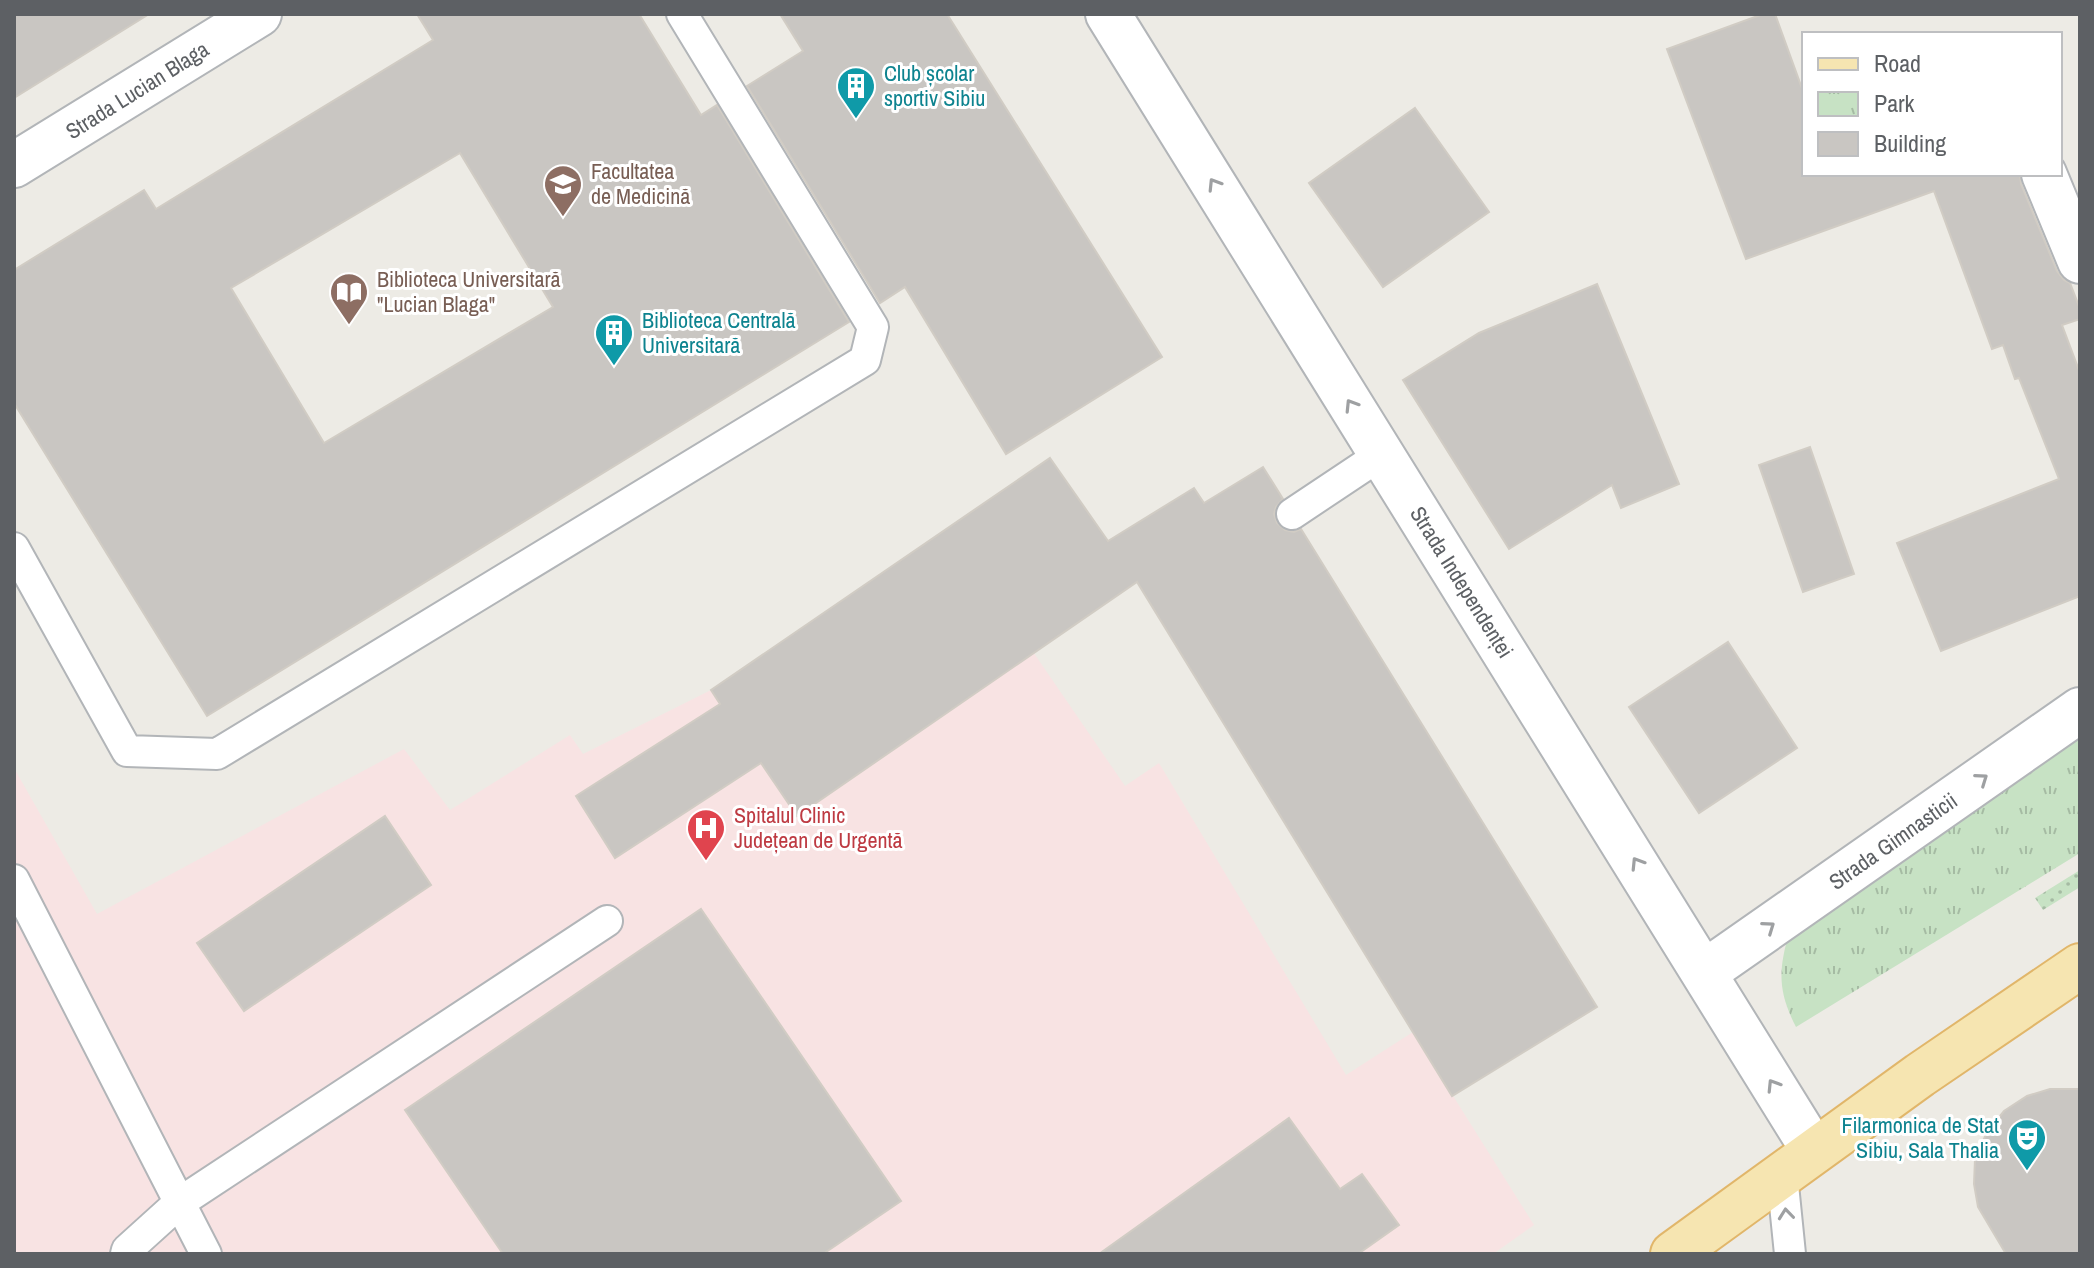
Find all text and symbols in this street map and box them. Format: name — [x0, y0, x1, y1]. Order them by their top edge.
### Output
legend — [1802, 32, 2062, 176]
street label: Strada Lucian Blaga — [60, 34, 214, 146]
text: Road — [1874, 47, 1921, 79]
place label: Club școlar sportiv Sibiu — [884, 58, 985, 113]
building icon: Club școlar sportiv Sibiu — [835, 65, 877, 120]
text: Park — [1874, 87, 1915, 119]
text: Building — [1874, 127, 1946, 159]
place label: Facultatea de Medicină — [591, 156, 690, 211]
school or university icon: Facultatea de Medicină — [542, 163, 584, 218]
one-way arrow — [1208, 178, 1223, 193]
place label: Biblioteca Universitară "Lucian Blaga" — [377, 264, 561, 319]
library icon: Biblioteca Universitară "Lucian Blaga" — [328, 271, 370, 326]
place label: Biblioteca Centrală Universitară — [642, 305, 795, 360]
building icon: Biblioteca Centrală Universitară — [593, 312, 635, 367]
one-way arrow — [1346, 399, 1361, 414]
street label: Strada Independenței — [1403, 500, 1521, 664]
one-way arrow — [1974, 774, 1988, 789]
street label: Strada Gimnasticii — [1823, 786, 1963, 896]
place label: Spitalul Clinic Județean de Urgentă — [734, 800, 903, 855]
hospital icon: Spitalul Clinic Județean de Urgentă — [685, 807, 727, 862]
one-way arrow — [1632, 857, 1647, 872]
one-way arrow — [1761, 922, 1775, 937]
one-way arrow — [1767, 1079, 1783, 1094]
place label: Filarmonica de Stat Sibiu, Sala Thalia — [1842, 1110, 1999, 1165]
theatre icon: Filarmonica de Stat Sibiu, Sala Thalia — [2006, 1117, 2048, 1172]
one-way arrow — [1778, 1207, 1795, 1220]

